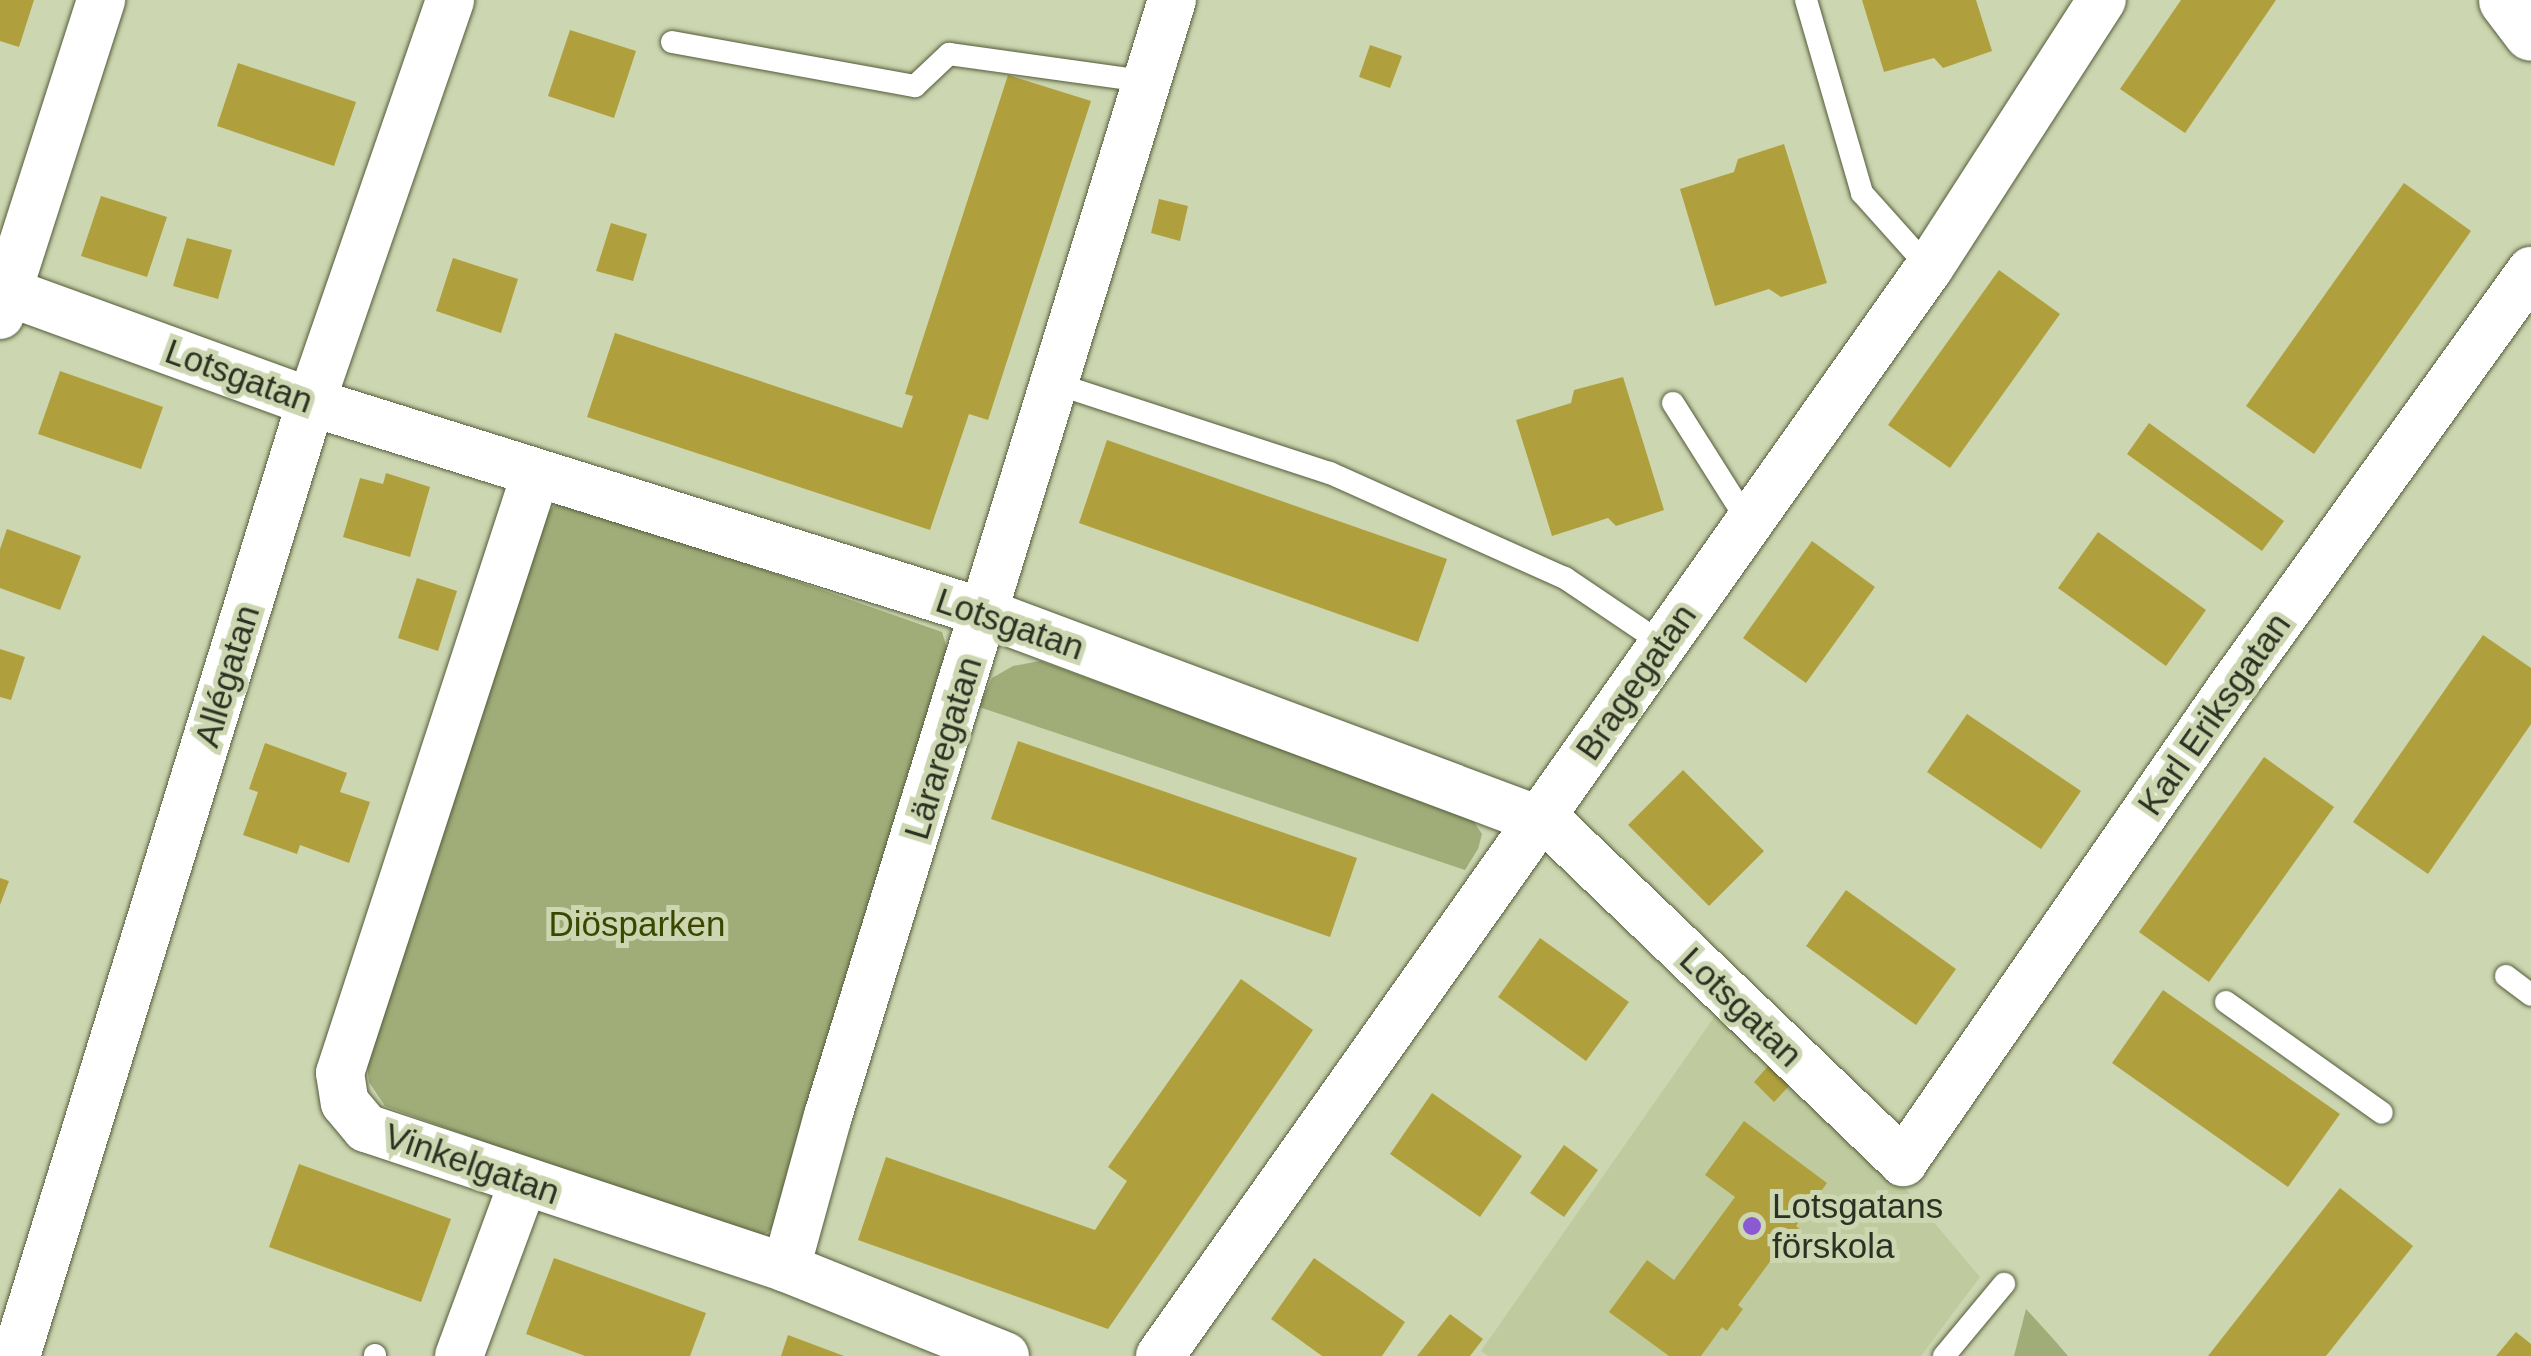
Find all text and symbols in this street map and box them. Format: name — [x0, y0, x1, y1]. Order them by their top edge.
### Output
street label: Lotsgatan — [160, 330, 318, 422]
street label: Lotsgatan — [930, 579, 1090, 669]
street label: Bragegatan — [1567, 596, 1705, 768]
street label: Allégatan — [186, 600, 268, 752]
street label: Karl Eriksgatan — [2129, 605, 2299, 823]
street label: Läraregatan — [895, 652, 991, 844]
park label: Diösparken — [548, 903, 726, 945]
street label: Lotsgatan — [1671, 938, 1811, 1076]
street label: Vinkelgatan — [379, 1114, 565, 1214]
place label: Lotsgatans förskola — [1772, 1185, 1943, 1267]
marker: Lotsgatans förskola — [1741, 1215, 1763, 1237]

